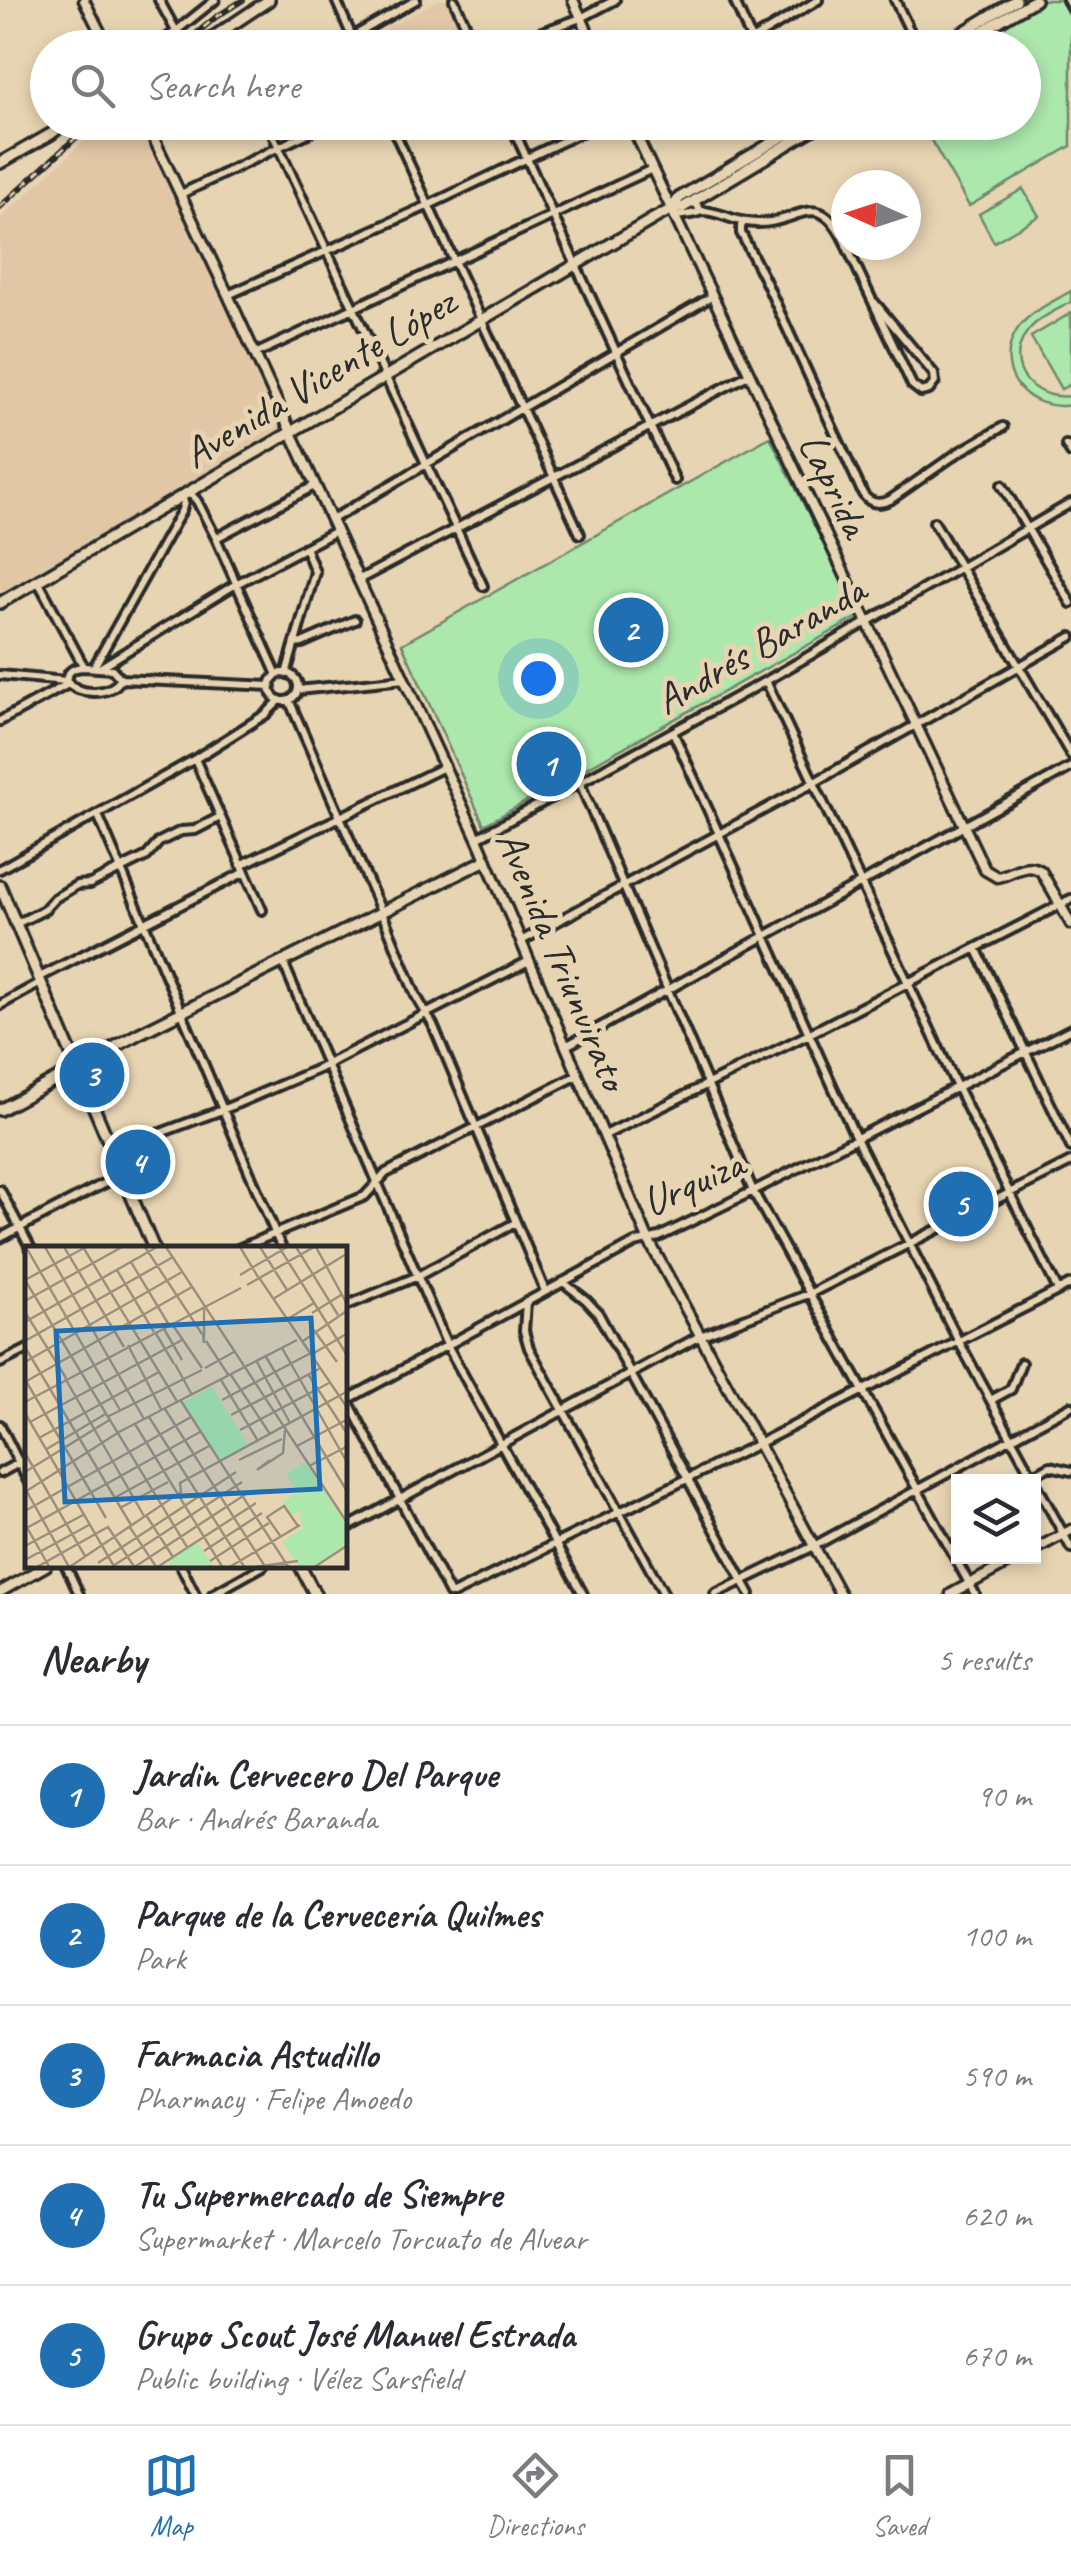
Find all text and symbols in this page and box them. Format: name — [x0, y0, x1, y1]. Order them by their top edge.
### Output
search box — [30, 30, 1041, 140]
icon: search — [65, 58, 120, 113]
text: Search here — [145, 62, 300, 109]
north arrow — [831, 170, 921, 260]
street label: Avenida Vicente López — [173, 274, 468, 480]
street label: Laprida — [786, 424, 883, 549]
street label: Andrés Baranda — [645, 562, 878, 726]
pin: 2 — [598, 592, 664, 668]
your location — [513, 653, 564, 704]
pin: 1 — [516, 726, 582, 802]
street label: Avenida Triunvirato — [484, 822, 642, 1101]
pin: 3 — [59, 1038, 124, 1112]
pin: 4 — [106, 1124, 170, 1200]
street label: Urquiza — [634, 1136, 755, 1229]
pin: 5 — [928, 1166, 994, 1242]
inset map — [25, 1246, 348, 1569]
map controls — [951, 1474, 1041, 1564]
button: layers — [951, 1474, 1041, 1564]
text: Nearby — [40, 1633, 146, 1686]
text: 5 results — [937, 1639, 1031, 1680]
text: Jardin Cervecero Del Parque — [135, 1751, 498, 1798]
text: 1 — [65, 1775, 80, 1816]
text: 90 m — [977, 1775, 1031, 1816]
text: Bar · Andrés Baranda — [135, 1798, 377, 1839]
text: Parque de la Cervecería Quilmes — [135, 1891, 540, 1938]
text: 2 — [65, 1915, 80, 1956]
text: 100 m — [962, 1915, 1031, 1956]
text: Park — [135, 1938, 186, 1979]
text: Farmacia Astudillo — [135, 2031, 378, 2078]
text: 3 — [65, 2055, 80, 2096]
text: 590 m — [962, 2055, 1031, 2096]
text: Pharmacy · Felipe Amoedo — [135, 2078, 411, 2119]
text: Tu Supermercado de Siempre — [135, 2171, 501, 2218]
text: 4 — [65, 2195, 80, 2236]
text: 620 m — [962, 2195, 1031, 2236]
text: Supermarket · Marcelo Torcuato de Alvear — [135, 2218, 586, 2259]
text: Grupo Scout José Manuel Estrada — [135, 2311, 575, 2358]
text: 5 — [66, 2335, 79, 2376]
text: 670 m — [962, 2335, 1031, 2376]
text: Public building · Vélez Sarsfield — [135, 2358, 462, 2399]
tab: Map — [144, 2448, 199, 2543]
tab: Directions — [487, 2448, 584, 2543]
tab: Saved — [872, 2448, 927, 2543]

